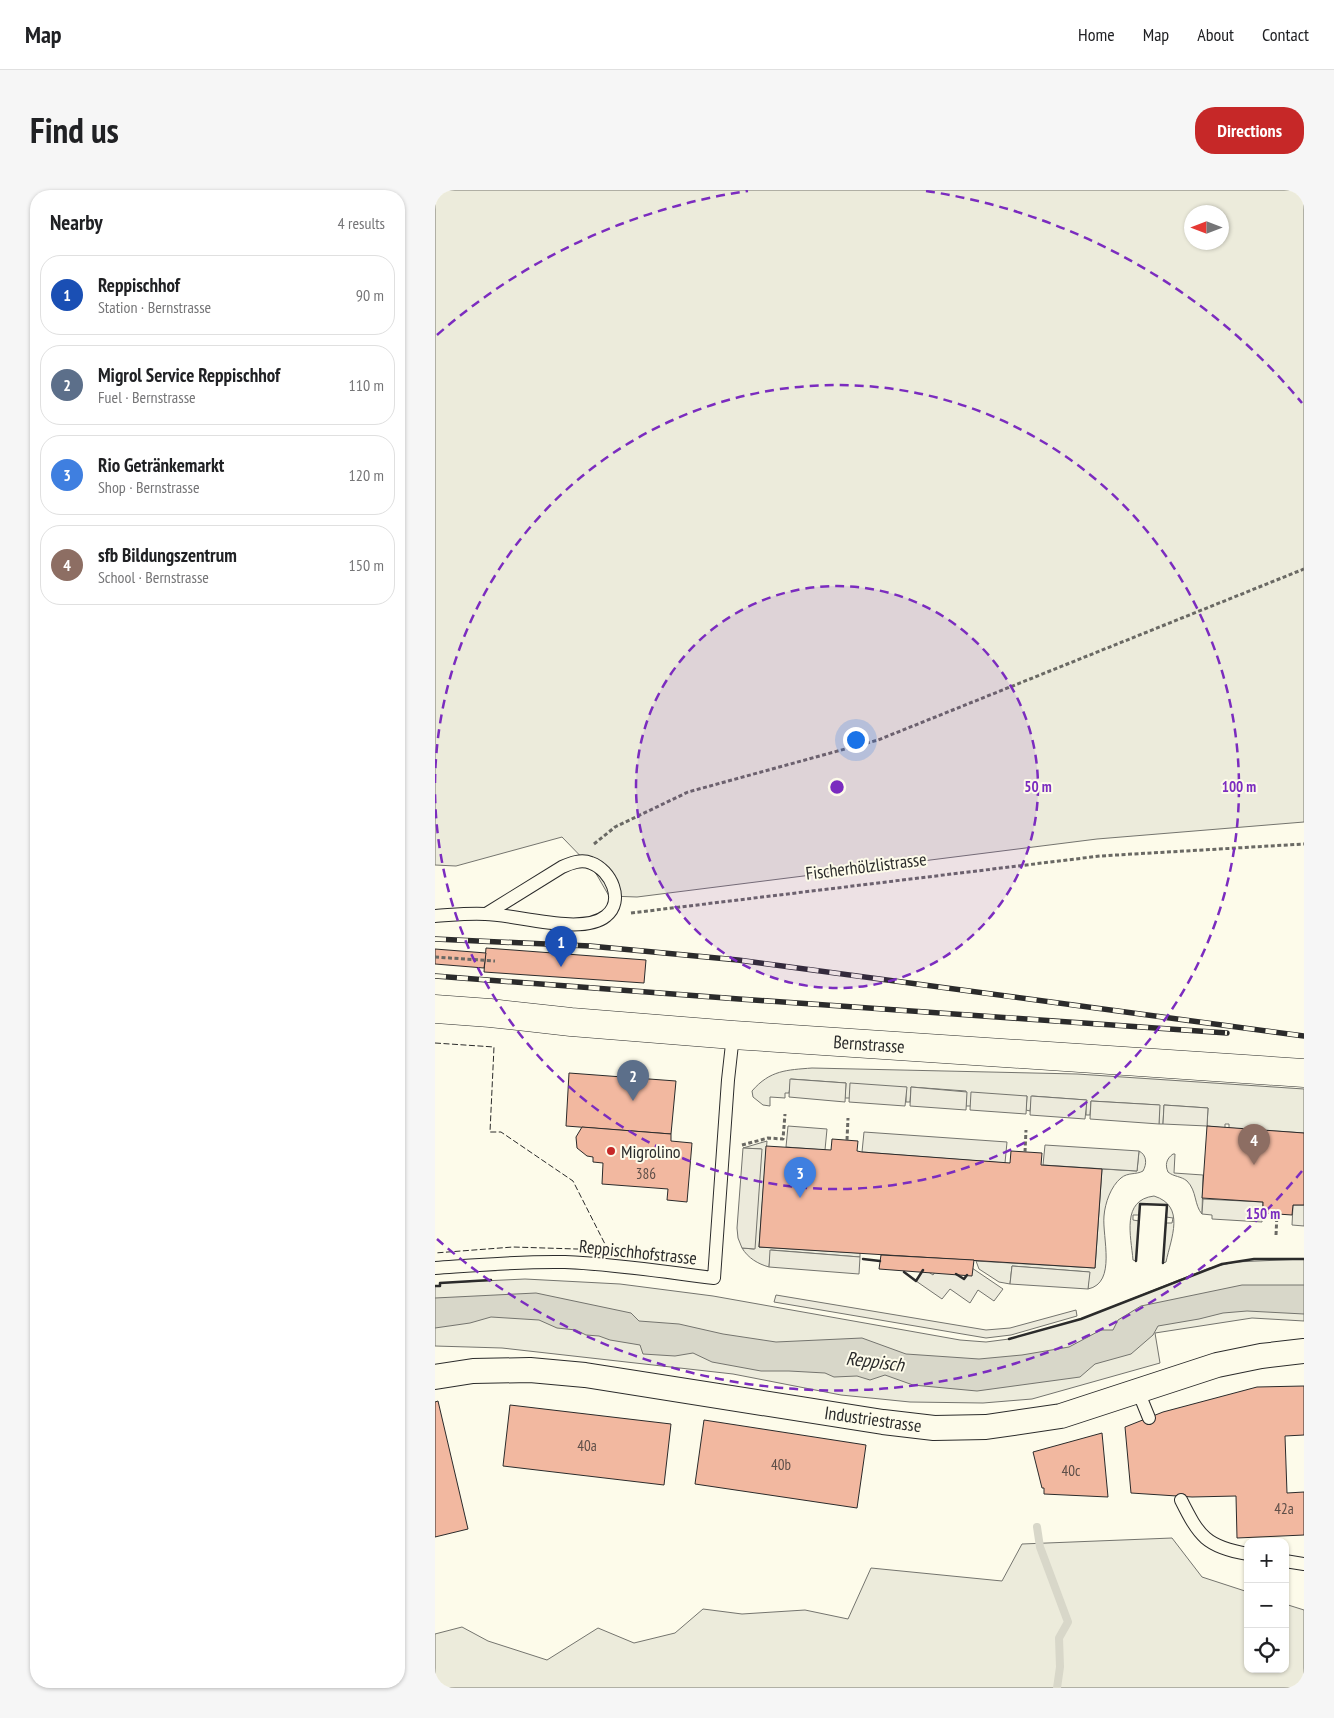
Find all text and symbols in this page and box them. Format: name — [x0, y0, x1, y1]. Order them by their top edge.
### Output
text: Map — [25, 19, 62, 50]
text: Home — [1078, 23, 1115, 46]
text: Map — [1143, 23, 1169, 46]
text: About — [1197, 23, 1234, 46]
text: Contact — [1262, 23, 1309, 46]
text: Find us — [30, 107, 119, 153]
button: Directions — [1195, 107, 1304, 154]
north arrow — [1184, 205, 1229, 250]
text: Nearby — [50, 209, 103, 236]
text: 4 results — [338, 213, 385, 233]
text: Reppischhof — [98, 273, 180, 297]
text: 1 — [63, 285, 71, 305]
text: 90 m — [356, 285, 384, 305]
text: Station · Bernstrasse — [98, 297, 211, 317]
text: Migrol Service Reppischhof — [98, 363, 280, 387]
text: 2 — [63, 375, 71, 395]
text: 110 m — [349, 375, 384, 395]
text: Fuel · Bernstrasse — [98, 387, 196, 407]
text: Rio Getränkemarkt — [98, 453, 224, 477]
text: 3 — [63, 465, 71, 485]
text: 120 m — [349, 465, 384, 485]
text: Shop · Bernstrasse — [98, 477, 200, 497]
text: sfb Bildungszentrum — [98, 543, 237, 567]
text: 4 — [63, 555, 71, 575]
text: 150 m — [349, 555, 384, 575]
text: School · Bernstrasse — [98, 567, 209, 587]
your location — [843, 727, 869, 753]
text: 50 m — [1024, 777, 1052, 796]
text: 100 m — [1222, 777, 1256, 796]
centre of rings — [828, 778, 846, 796]
street label: Fischerhölzlistrasse — [804, 847, 928, 885]
pin: 1 — [545, 926, 577, 967]
street label: Bernstrasse — [833, 1030, 905, 1058]
pin: 2 — [617, 1060, 649, 1101]
pin: 4 — [1238, 1124, 1270, 1165]
place label: Migrolino — [621, 1140, 681, 1163]
marker: Migrolino — [605, 1145, 617, 1157]
pin: 3 — [784, 1157, 816, 1198]
house number: 386 — [636, 1164, 656, 1183]
text: 150 m — [1246, 1204, 1280, 1223]
street label: Reppischhofstrasse — [578, 1234, 698, 1270]
water label: Reppisch — [845, 1346, 907, 1377]
street label: Industriestrasse — [823, 1401, 923, 1437]
house number: 40a — [577, 1436, 597, 1455]
house number: 40b — [771, 1455, 791, 1474]
house number: 40c — [1062, 1461, 1081, 1480]
house number: 42a — [1274, 1499, 1294, 1518]
map controls — [1244, 1538, 1289, 1673]
button: + — [1244, 1538, 1289, 1583]
button: − — [1244, 1583, 1289, 1628]
button: locate — [1244, 1628, 1289, 1673]

